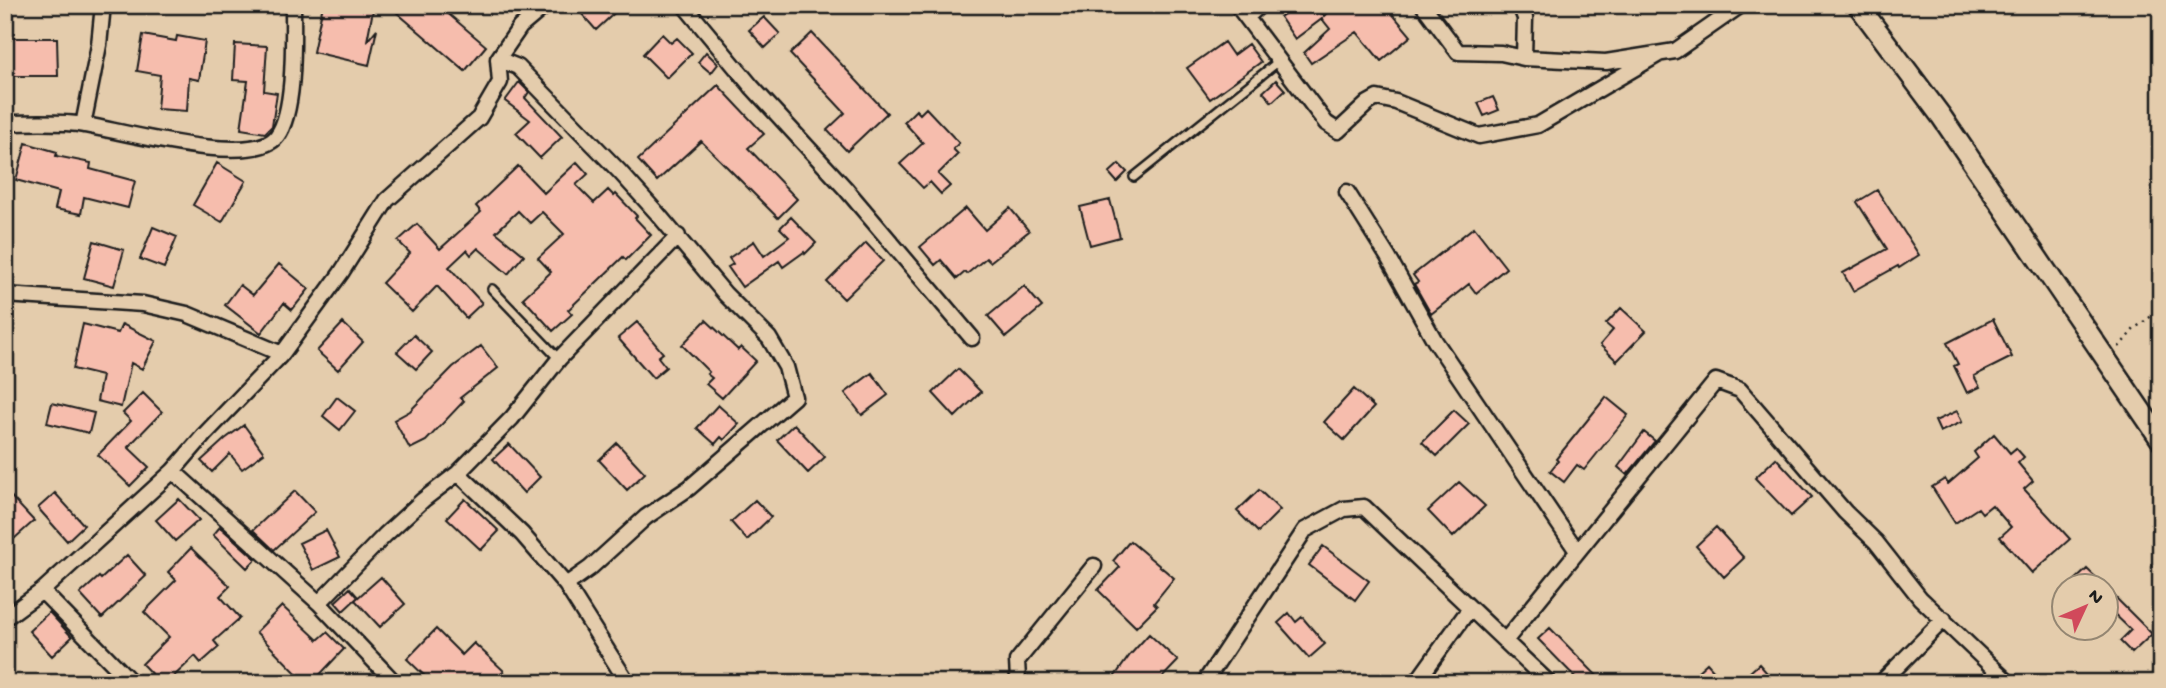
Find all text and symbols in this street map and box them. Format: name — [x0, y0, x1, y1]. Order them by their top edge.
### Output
north arrow — [2050, 572, 2120, 642]
text: N — [2082, 585, 2107, 610]

